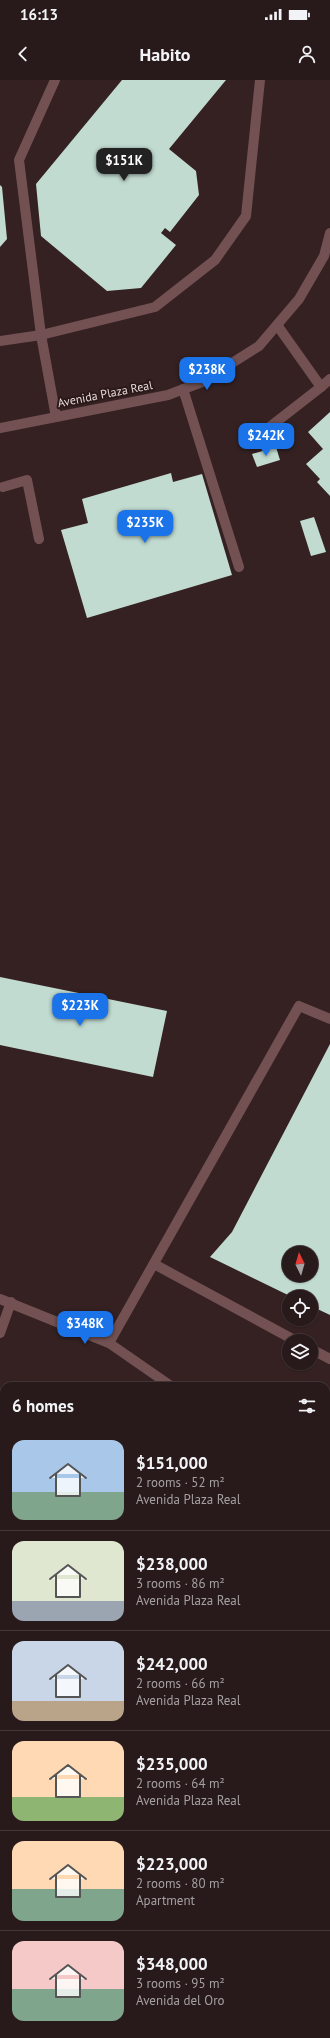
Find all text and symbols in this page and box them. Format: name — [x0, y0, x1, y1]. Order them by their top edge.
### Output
text: 16:13 — [20, 5, 58, 24]
icon: back — [12, 43, 34, 65]
text: Habito — [140, 43, 191, 66]
icon: person — [296, 43, 318, 65]
pin: $151K — [96, 148, 152, 182]
text: $151K — [105, 152, 143, 169]
pin: $238K — [179, 357, 235, 391]
text: $238K — [188, 361, 226, 378]
street label: Avenida Plaza Real — [56, 377, 154, 410]
pin: $242K — [238, 423, 294, 457]
text: $242K — [247, 427, 285, 444]
pin: $235K — [117, 510, 173, 544]
text: $235K — [126, 514, 164, 531]
pin: $223K — [52, 993, 108, 1027]
text: $223K — [61, 997, 99, 1014]
north arrow — [282, 1246, 318, 1282]
map controls — [282, 1246, 318, 1370]
button: locate — [282, 1290, 318, 1326]
pin: $348K — [57, 1311, 113, 1345]
text: $348K — [66, 1315, 104, 1332]
button: layers — [282, 1334, 318, 1370]
text: 6 homes — [12, 1395, 74, 1417]
icon: filters — [296, 1395, 318, 1417]
text: $151,000 — [136, 1452, 208, 1474]
icon: home — [44, 1456, 92, 1504]
text: 2 rooms · 52 m² — [136, 1474, 225, 1491]
text: Avenida Plaza Real — [136, 1491, 241, 1508]
text: $238,000 — [136, 1553, 208, 1575]
icon: home — [44, 1557, 92, 1605]
text: 3 rooms · 86 m² — [136, 1575, 225, 1592]
text: Avenida Plaza Real — [136, 1592, 241, 1609]
text: $242,000 — [136, 1653, 208, 1675]
icon: home — [44, 1657, 92, 1705]
text: 2 rooms · 66 m² — [136, 1675, 225, 1692]
text: Avenida Plaza Real — [136, 1692, 241, 1709]
text: $235,000 — [136, 1753, 208, 1775]
icon: home — [44, 1757, 92, 1805]
text: 2 rooms · 64 m² — [136, 1775, 225, 1792]
text: Avenida Plaza Real — [136, 1792, 241, 1809]
text: $223,000 — [136, 1853, 208, 1875]
icon: home — [44, 1857, 92, 1905]
text: 2 rooms · 80 m² — [136, 1875, 225, 1892]
text: Apartment — [136, 1892, 195, 1909]
text: $348,000 — [136, 1953, 208, 1975]
icon: home — [44, 1957, 92, 2005]
text: 3 rooms · 95 m² — [136, 1975, 225, 1992]
text: Avenida del Oro — [136, 1992, 225, 2009]

